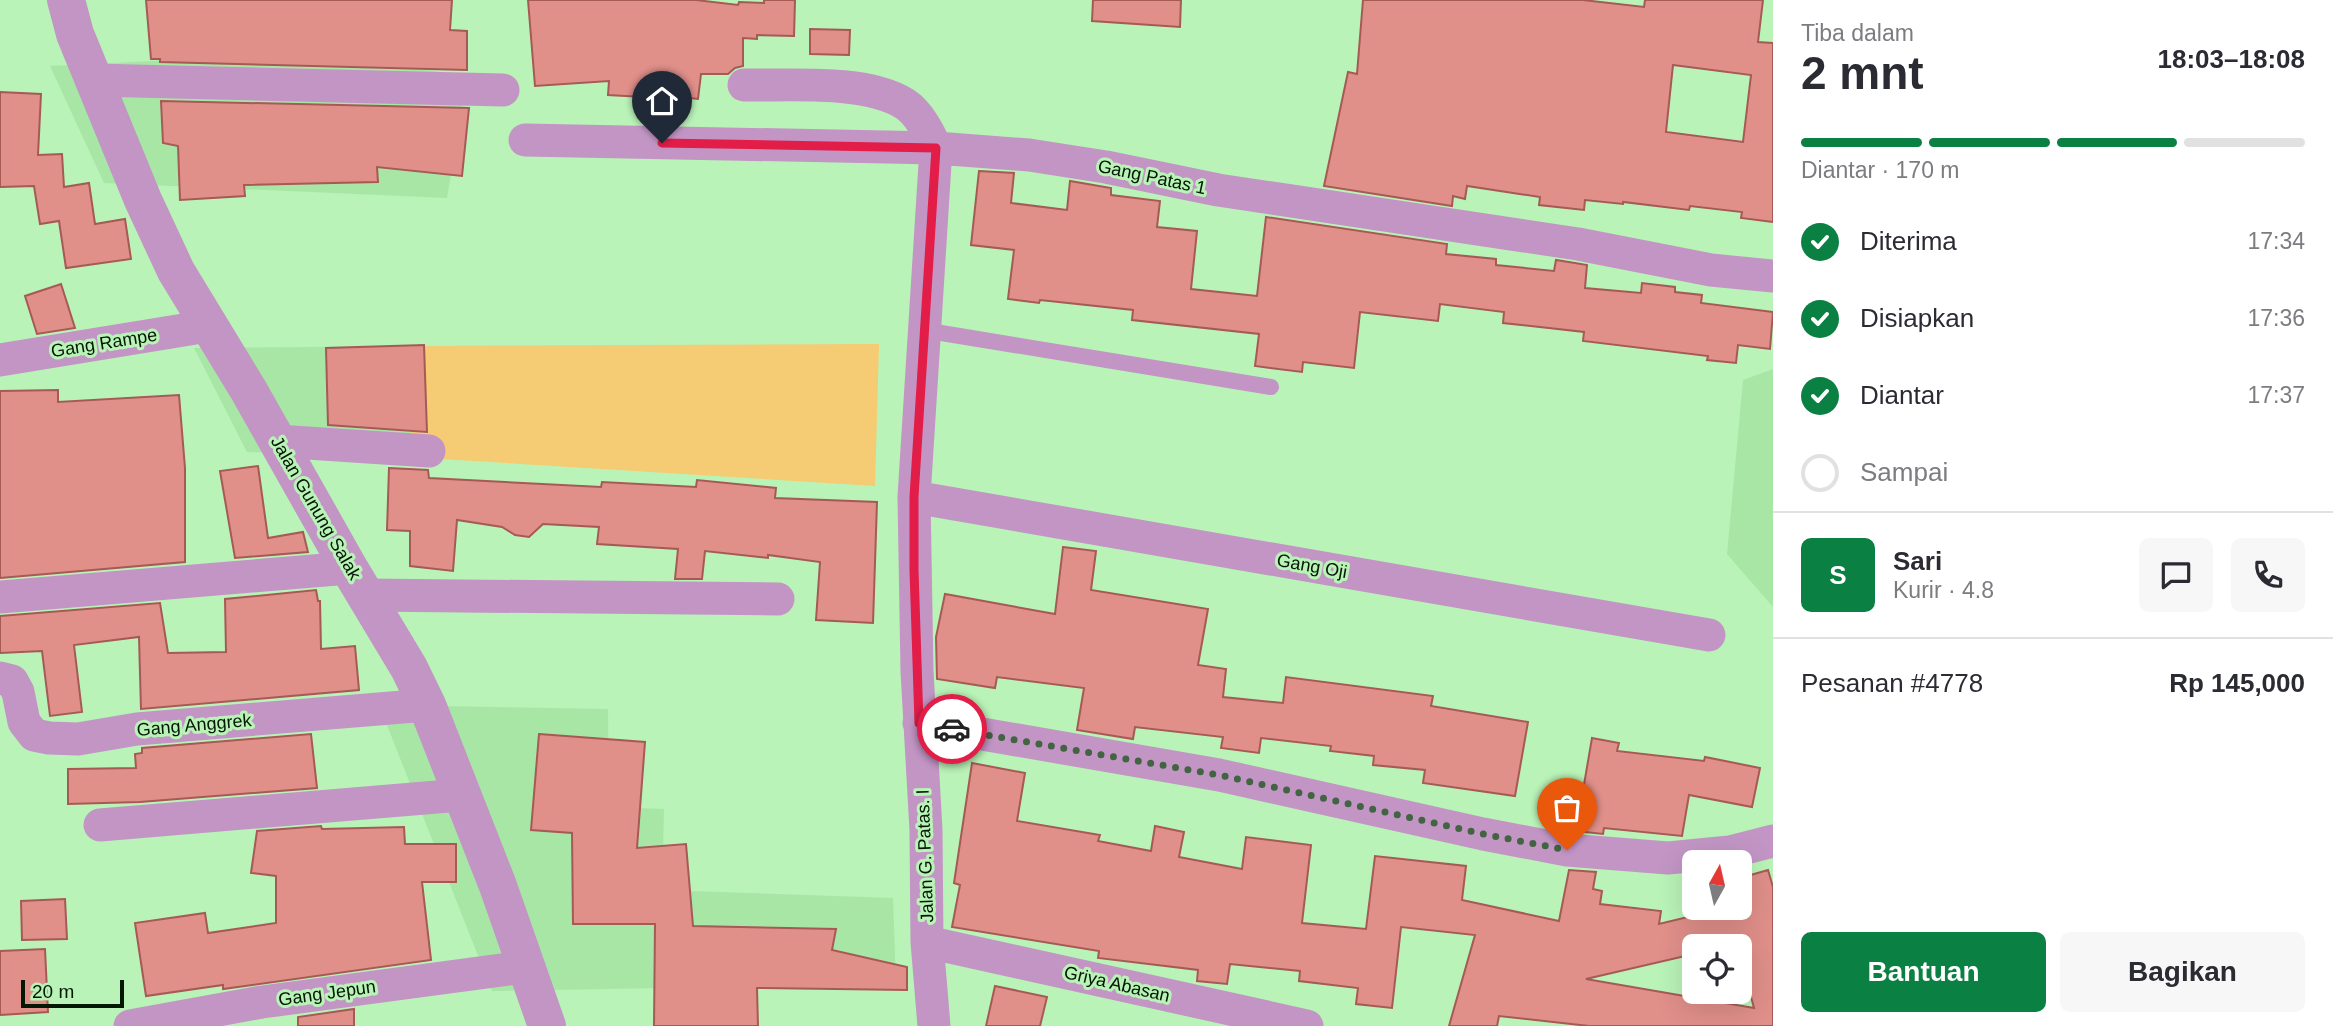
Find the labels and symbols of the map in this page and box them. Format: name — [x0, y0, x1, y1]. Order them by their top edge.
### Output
pin — [632, 71, 692, 143]
street label: Gang Patas 1 — [1096, 156, 1208, 198]
street label: Gang Rampe — [50, 325, 158, 361]
street label: Jalan Gunung Salak — [267, 433, 366, 584]
street label: Gang Oji — [1275, 550, 1349, 582]
courier — [917, 694, 987, 764]
street label: Gang Anggrek — [136, 710, 253, 740]
pin — [1537, 778, 1597, 850]
street label: Jalan G. Patas. I — [913, 789, 937, 923]
north arrow — [1682, 850, 1752, 920]
street label: Griya Abasan — [1062, 962, 1172, 1006]
street label: Gang Jepun — [277, 976, 377, 1010]
scale bar — [21, 977, 124, 1009]

